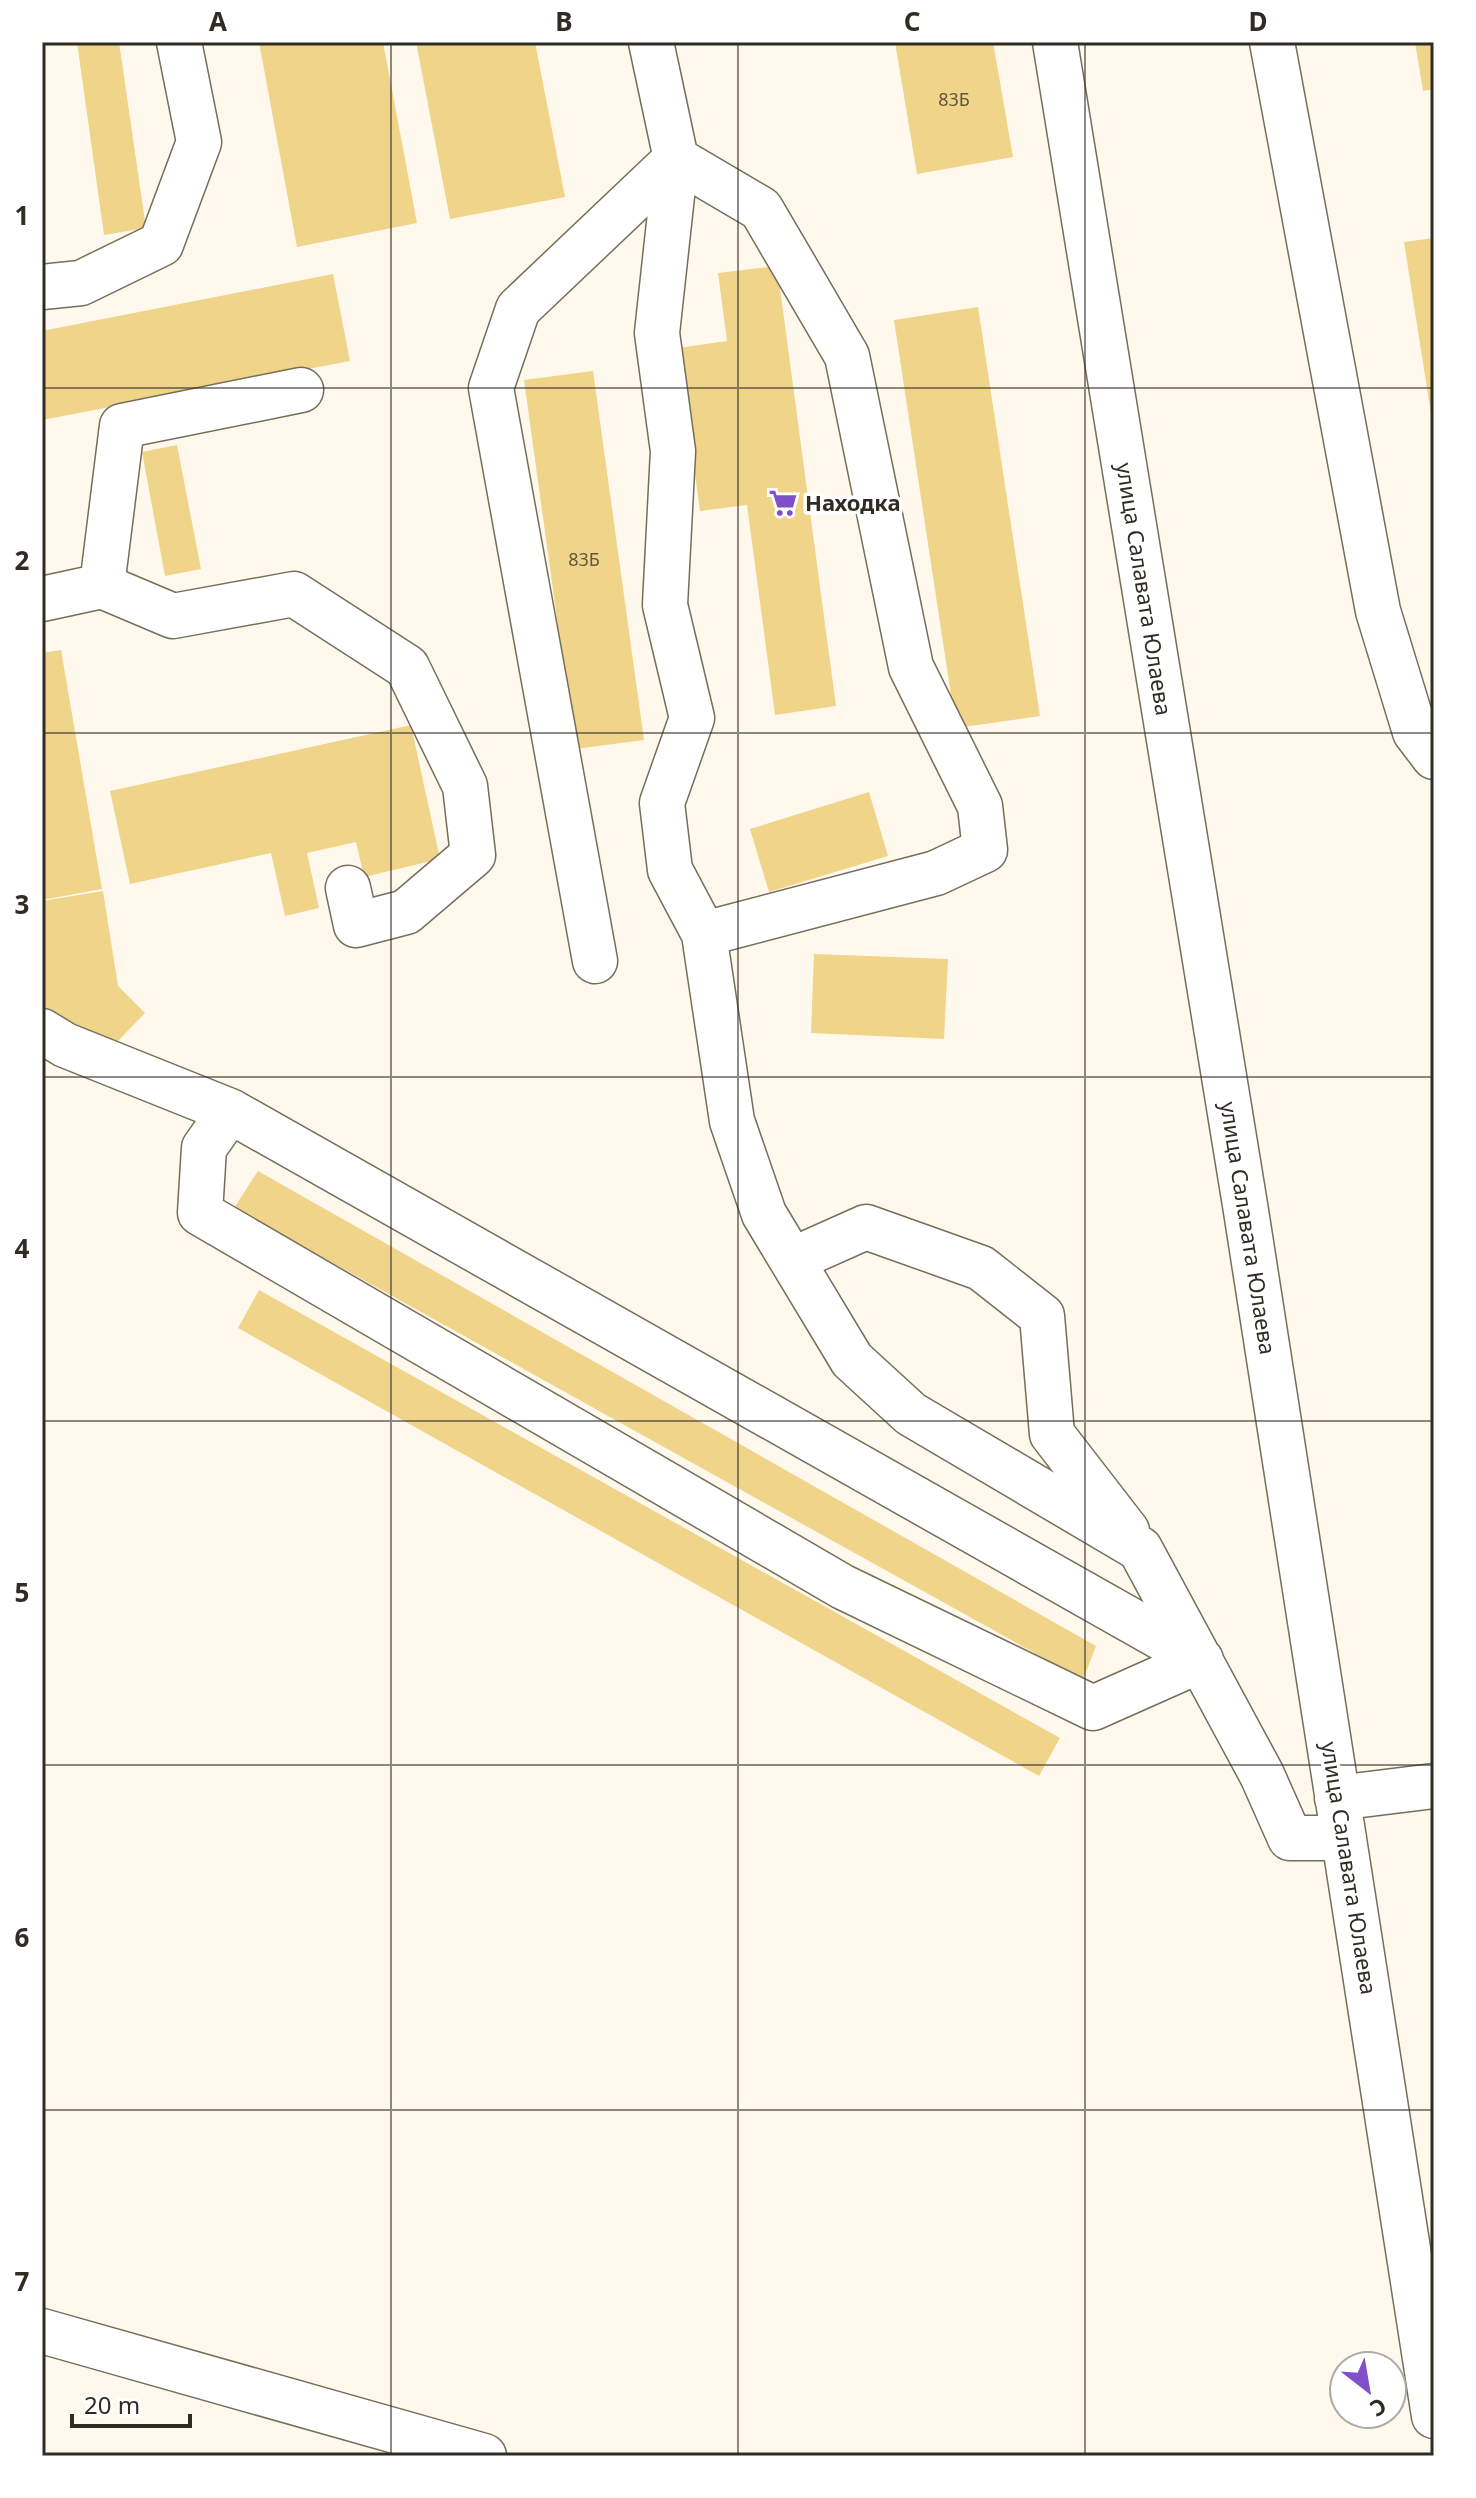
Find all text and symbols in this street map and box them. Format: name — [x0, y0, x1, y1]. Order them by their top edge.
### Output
text: A — [209, 3, 227, 39]
text: B — [555, 3, 573, 39]
text: C — [904, 3, 920, 39]
text: D — [1248, 3, 1268, 39]
house number: 83Б — [938, 87, 970, 111]
text: 1 — [15, 197, 29, 233]
street label: улица Салавата Юлаева — [1110, 460, 1180, 718]
place label: Находка — [805, 487, 901, 517]
supermarket icon: Находка — [768, 488, 798, 518]
text: 2 — [15, 542, 30, 578]
house number: 83Б — [568, 547, 600, 571]
text: 3 — [15, 886, 29, 922]
street label: улица Салавата Юлаева — [1214, 1099, 1284, 1357]
text: 4 — [15, 1230, 30, 1266]
text: 5 — [15, 1574, 29, 1610]
street label: улица Салавата Юлаева — [1315, 1739, 1385, 1997]
text: 6 — [15, 1919, 30, 1955]
text: 7 — [15, 2263, 30, 2299]
north arrow — [1328, 2350, 1408, 2430]
scale bar — [72, 2378, 190, 2428]
text: 20 m — [84, 2388, 140, 2421]
text: С — [1365, 2391, 1393, 2425]

